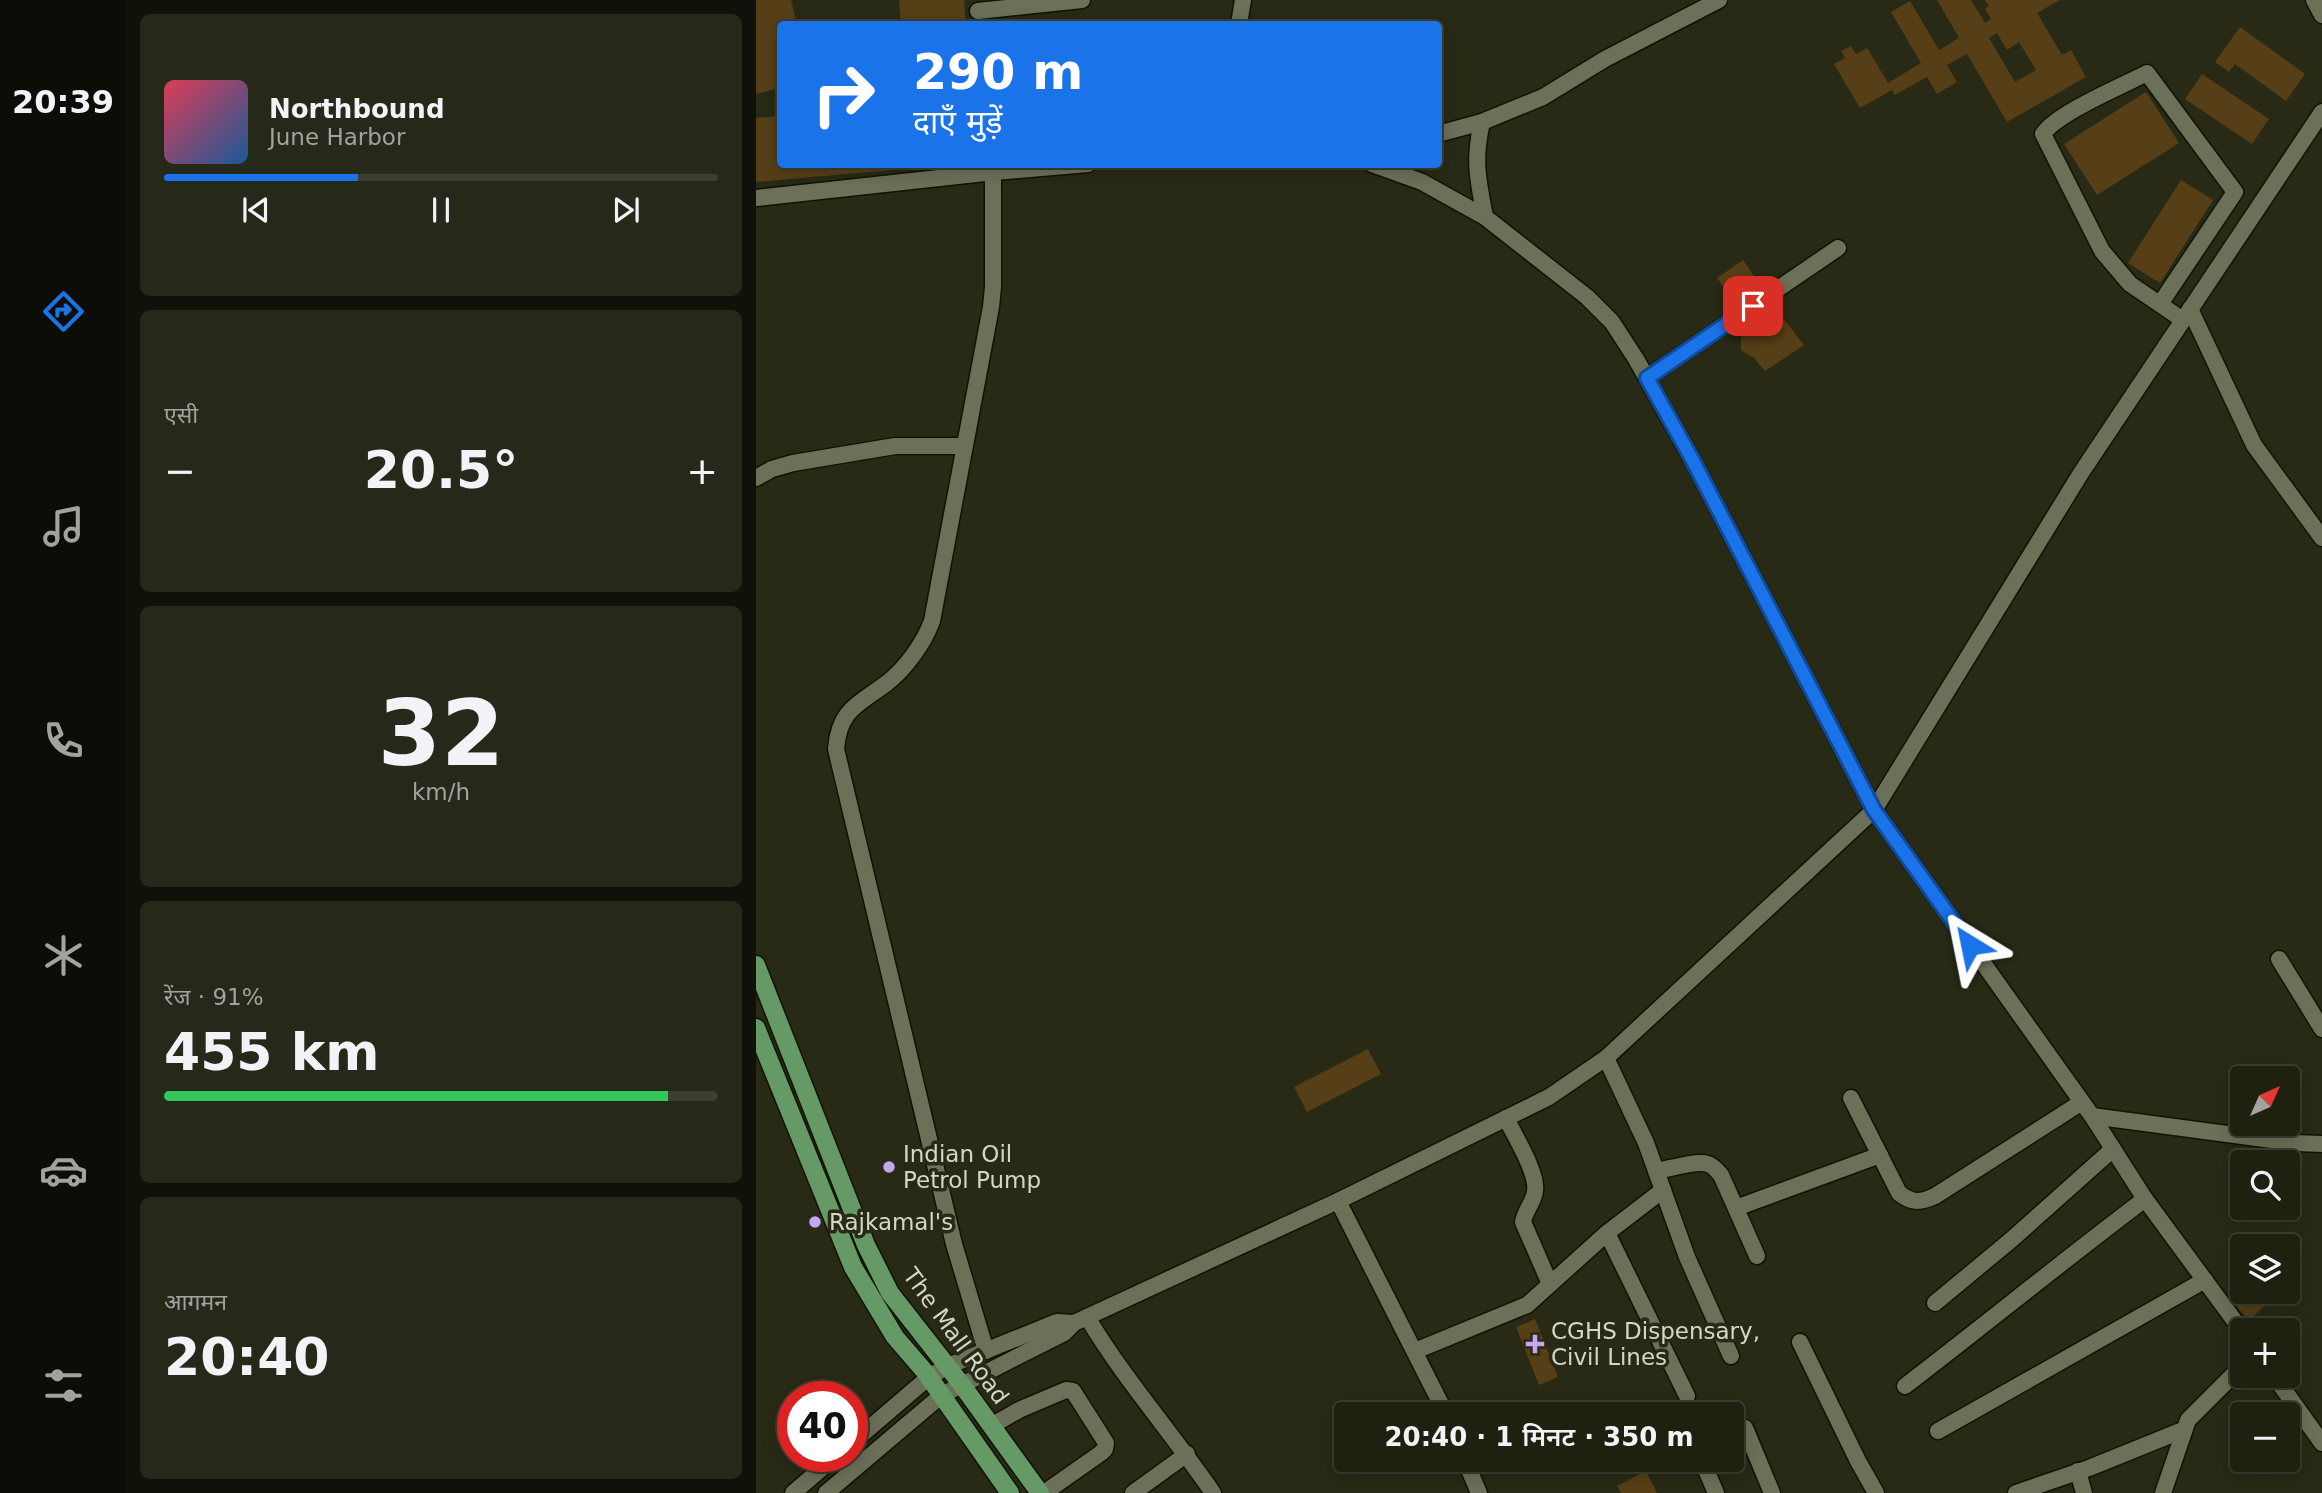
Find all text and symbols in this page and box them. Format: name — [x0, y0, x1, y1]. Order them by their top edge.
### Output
text: 290 m — [913, 44, 1083, 101]
icon: right — [798, 49, 889, 140]
text: 20:39 — [12, 83, 114, 121]
text: Northbound — [269, 94, 445, 124]
text: दाएँ मुड़ें — [913, 103, 1002, 141]
text: June Harbor — [269, 124, 405, 150]
icon: previous — [237, 191, 275, 229]
icon: pause — [422, 191, 460, 229]
icon: next — [607, 191, 645, 229]
pin — [1723, 276, 1783, 336]
icon: directions — [39, 287, 88, 336]
icon: arrive — [1734, 287, 1772, 325]
text: एसी — [164, 402, 198, 428]
text: 20.5° — [364, 440, 518, 500]
text: − — [164, 449, 196, 493]
text: + — [686, 449, 718, 493]
icon: music — [39, 502, 88, 551]
text: 32 — [378, 681, 504, 786]
icon: phone — [39, 716, 88, 765]
text: km/h — [412, 779, 470, 805]
position arrow — [1933, 908, 2007, 982]
icon: climate — [39, 931, 88, 980]
text: रेंज · 91% — [164, 984, 264, 1010]
text: 455 km — [164, 1022, 379, 1082]
north arrow — [2230, 1066, 2300, 1136]
map controls — [2230, 1066, 2300, 1472]
place label: Indian Oil Petrol Pump — [903, 1141, 1041, 1193]
icon: car — [39, 1146, 88, 1195]
button: search — [2230, 1150, 2300, 1220]
marker: Indian Oil Petrol Pump — [881, 1159, 897, 1175]
place label: Rajkamal's — [829, 1209, 953, 1235]
marker: Rajkamal's — [807, 1214, 823, 1230]
button: layers — [2230, 1234, 2300, 1304]
street label: The Mall Road — [897, 1262, 1014, 1409]
text: आगमन — [164, 1289, 227, 1315]
place label: CGHS Dispensary, Civil Lines — [1551, 1318, 1760, 1370]
button: + — [2230, 1318, 2300, 1388]
text: 20:40 — [164, 1327, 330, 1387]
marker: CGHS Dispensary, Civil Lines — [1525, 1334, 1545, 1354]
icon: filters — [39, 1361, 88, 1410]
speed limit sign: 40 — [777, 1381, 868, 1472]
button: − — [2230, 1402, 2300, 1472]
text: 20:40 · 1 मिनट · 350 m — [1384, 1422, 1694, 1452]

